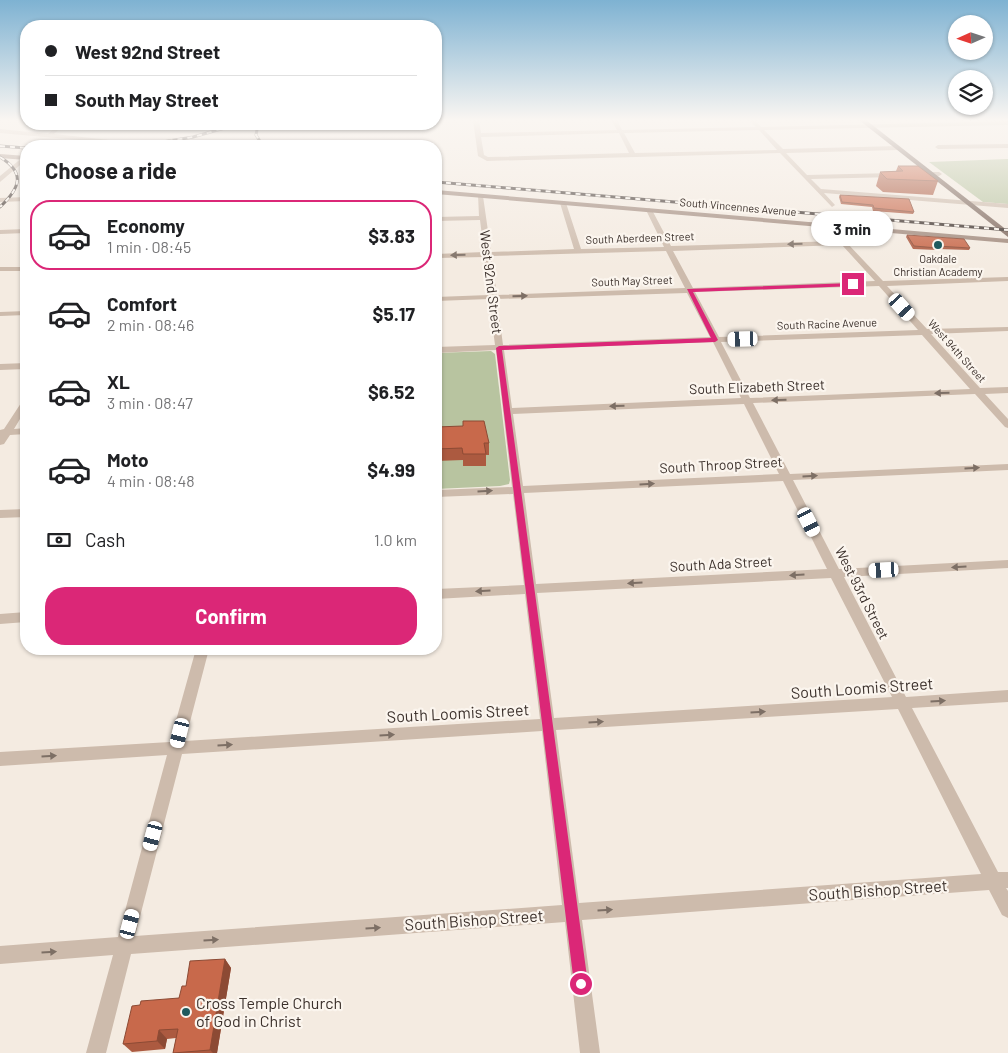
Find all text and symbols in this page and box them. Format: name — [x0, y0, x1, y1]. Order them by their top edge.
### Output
north arrow — [948, 15, 992, 60]
map controls — [948, 15, 993, 115]
text: West 92nd Street — [75, 40, 220, 63]
button: layers — [948, 70, 993, 115]
text: South May Street — [75, 88, 219, 111]
text: Choose a ride — [45, 157, 177, 183]
street label: South Vincennes Avenue — [679, 195, 797, 218]
callout: 3 min — [812, 212, 894, 246]
icon: car — [47, 213, 92, 258]
text: Economy — [107, 214, 185, 237]
text: 3 min — [833, 219, 871, 238]
text: $3.83 — [368, 224, 415, 247]
street label: West 92nd Street — [477, 229, 506, 335]
street label: South Aberdeen Street — [585, 229, 695, 246]
text: 1 min · 08:45 — [107, 237, 191, 256]
marker: Oakdale Christian Academy — [932, 239, 944, 251]
one-way arrow — [787, 240, 803, 248]
one-way arrow — [450, 251, 466, 259]
place label: Oakdale Christian Academy — [893, 252, 983, 278]
street label: South May Street — [591, 273, 673, 288]
route end — [842, 273, 864, 295]
icon: car — [47, 291, 92, 336]
car — [886, 291, 917, 323]
text: Comfort — [107, 292, 177, 315]
one-way arrow — [512, 292, 528, 300]
text: $5.17 — [373, 302, 415, 325]
text: 2 min · 08:46 — [107, 315, 194, 334]
street label: South Racine Avenue — [777, 315, 877, 332]
street label: West 94th Street — [926, 316, 989, 385]
car — [727, 331, 758, 347]
icon: car — [47, 369, 92, 414]
text: XL — [107, 370, 130, 393]
street label: South Elizabeth Street — [689, 376, 825, 397]
text: $6.52 — [368, 380, 415, 403]
one-way arrow — [934, 389, 950, 397]
text: 3 min · 08:47 — [107, 393, 193, 412]
one-way arrow — [771, 396, 787, 404]
one-way arrow — [609, 403, 625, 411]
icon: car — [47, 447, 92, 492]
text: Moto — [107, 448, 149, 471]
street label: South Throop Street — [659, 453, 783, 476]
text: $4.99 — [367, 458, 415, 481]
one-way arrow — [964, 464, 980, 472]
text: 4 min · 08:48 — [107, 471, 195, 490]
one-way arrow — [802, 472, 818, 480]
one-way arrow — [640, 479, 656, 487]
one-way arrow — [477, 487, 493, 495]
car — [795, 505, 822, 539]
icon: cash — [45, 526, 73, 554]
text: Cash — [85, 528, 126, 551]
text: 1.0 km — [374, 530, 417, 549]
street label: West 93rd Street — [832, 544, 893, 642]
street label: South Ada Street — [669, 552, 773, 575]
car — [868, 562, 899, 578]
one-way arrow — [951, 563, 967, 571]
one-way arrow — [789, 571, 805, 579]
one-way arrow — [626, 580, 642, 588]
button: Confirm — [45, 587, 417, 645]
one-way arrow — [475, 588, 491, 596]
street label: South Loomis Street — [790, 673, 934, 702]
one-way arrow — [930, 696, 946, 704]
street label: South Loomis Street — [386, 699, 530, 726]
one-way arrow — [751, 707, 767, 715]
car — [169, 717, 190, 749]
one-way arrow — [588, 717, 604, 725]
one-way arrow — [379, 730, 395, 738]
one-way arrow — [217, 740, 233, 748]
one-way arrow — [41, 751, 57, 759]
car — [141, 820, 164, 852]
street label: South Bishop Street — [808, 875, 948, 904]
street label: South Bishop Street — [404, 905, 544, 934]
one-way arrow — [597, 906, 613, 914]
car — [118, 908, 141, 940]
one-way arrow — [365, 923, 381, 931]
one-way arrow — [203, 935, 219, 943]
one-way arrow — [41, 947, 57, 955]
route start — [570, 973, 592, 995]
place label: Cross Temple Church of God in Christ — [196, 993, 342, 1030]
marker: Cross Temple Church of God in Christ — [180, 1006, 192, 1018]

